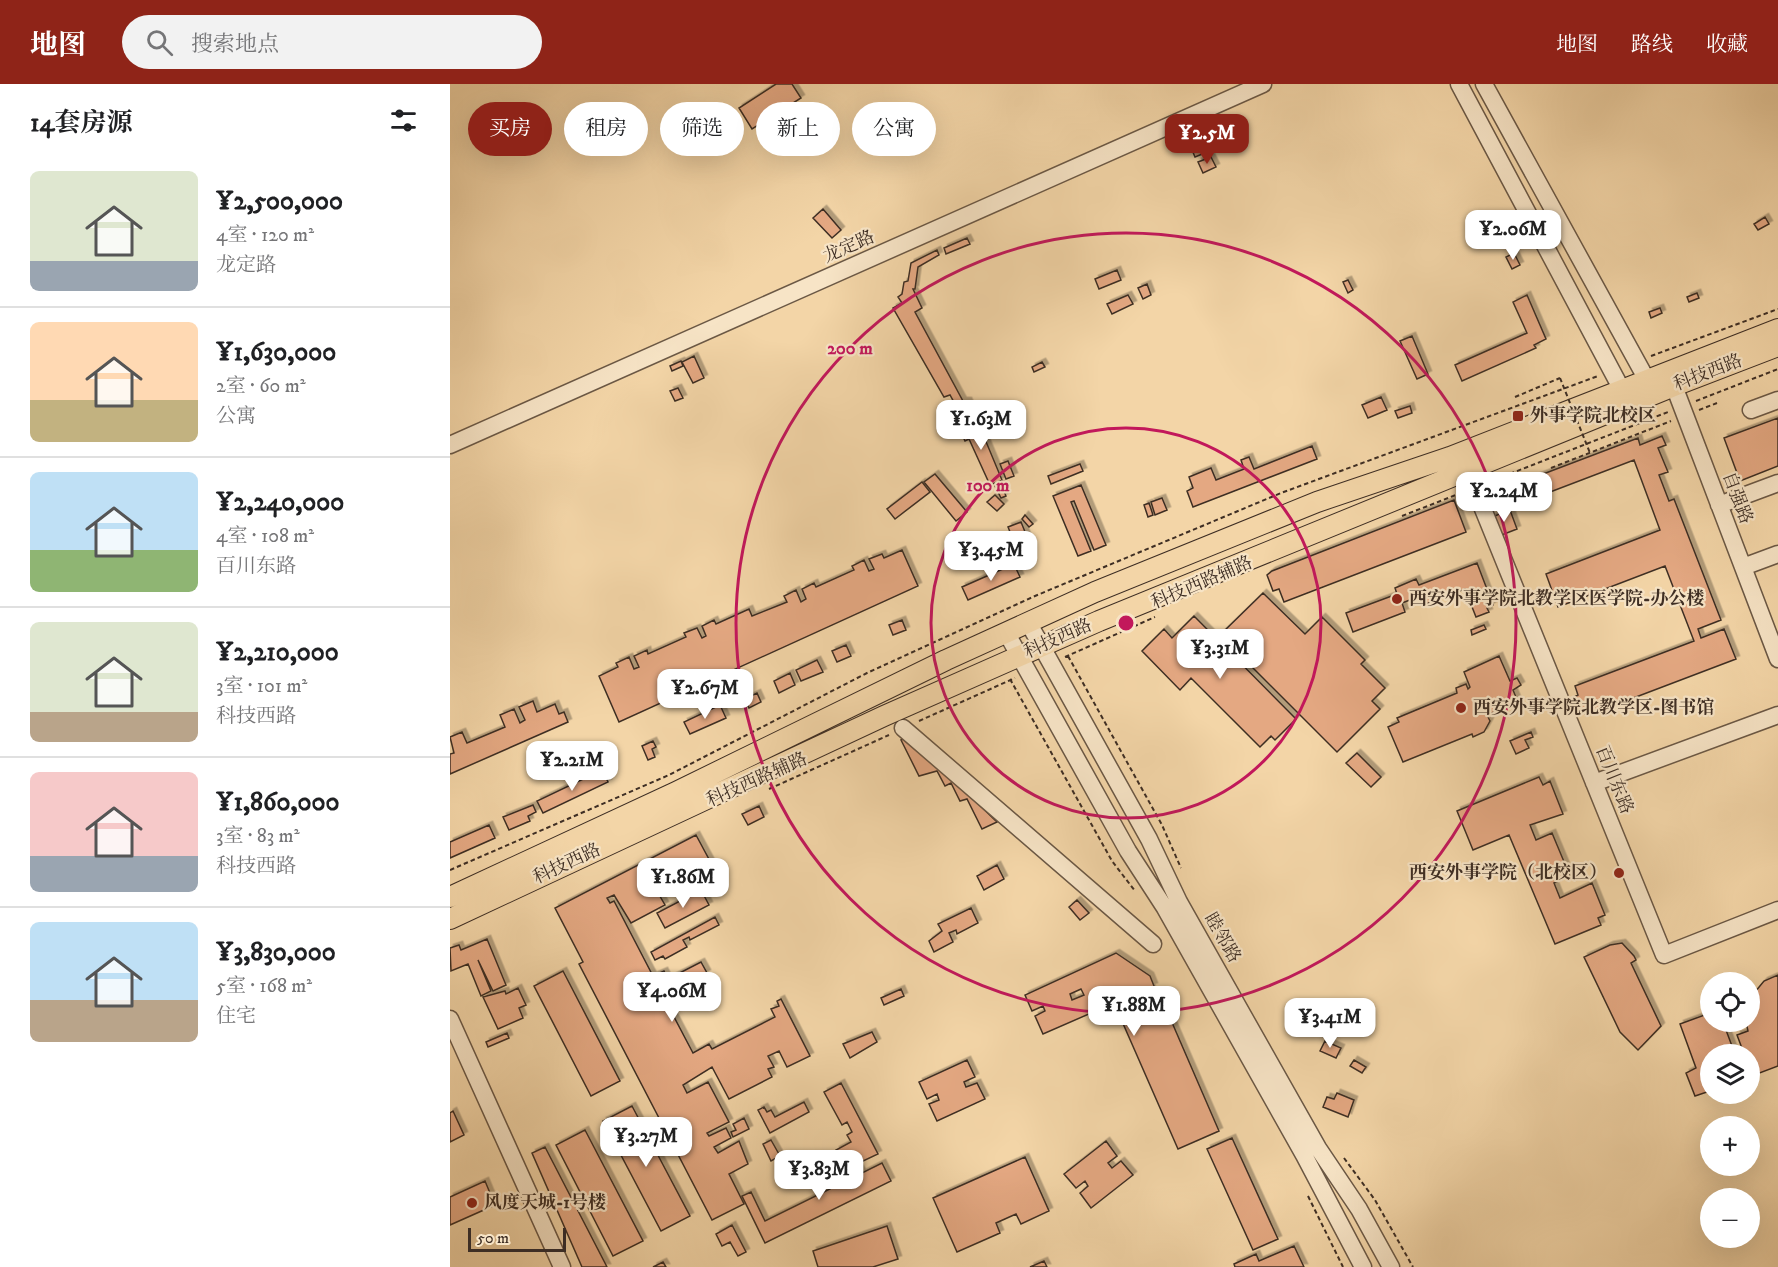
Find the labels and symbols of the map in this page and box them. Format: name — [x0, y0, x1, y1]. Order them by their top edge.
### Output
pin: ¥2.5M — [1165, 114, 1249, 165]
pin: ¥2.06M — [1464, 210, 1562, 261]
street label: 龙定路 — [820, 226, 878, 268]
text: 200 m — [827, 338, 873, 360]
street label: 科技西路 — [1670, 350, 1746, 396]
pin: ¥1.63M — [932, 400, 1030, 451]
place label: 外事学院北校区 — [1530, 405, 1656, 427]
marker: 外事学院北校区 — [1511, 409, 1525, 423]
street label: 自强路 — [1717, 469, 1757, 527]
pin: ¥2.24M — [1455, 472, 1553, 523]
text: 100 m — [966, 475, 1010, 497]
pin: ¥3.45M — [942, 531, 1040, 582]
street label: 科技西路辅路 — [1148, 552, 1256, 614]
place label: 西安外事学院北教学区医学院-办公楼 — [1409, 588, 1704, 610]
marker: 西安外事学院北教学区医学院-办公楼 — [1390, 592, 1404, 606]
centre of rings — [1116, 613, 1136, 633]
street label: 科技西路 — [1021, 614, 1095, 664]
pin: ¥3.31M — [1171, 629, 1269, 680]
pin: ¥2.67M — [656, 669, 754, 720]
place label: 西安外事学院北教学区-图书馆 — [1473, 697, 1714, 719]
marker: 西安外事学院北教学区-图书馆 — [1454, 701, 1468, 715]
pin: ¥2.21M — [523, 741, 621, 792]
street label: 百川东路 — [1590, 743, 1638, 817]
street label: 科技西路辅路 — [703, 748, 811, 812]
street label: 科技西路 — [530, 839, 604, 889]
pin: ¥1.86M — [634, 858, 732, 909]
place label: 西安外事学院（北校区） — [1409, 862, 1607, 884]
marker: 西安外事学院（北校区） — [1612, 866, 1626, 880]
street label: 睦邻路 — [1199, 909, 1245, 967]
pin: ¥4.06M — [623, 972, 721, 1023]
pin: ¥1.88M — [1085, 986, 1183, 1037]
pin: ¥3.41M — [1281, 998, 1379, 1049]
pin: ¥3.27M — [597, 1117, 695, 1168]
pin: ¥3.83M — [770, 1150, 868, 1201]
place label: 风度天城-1号楼 — [484, 1192, 606, 1214]
marker: 风度天城-1号楼 — [465, 1196, 479, 1210]
scale bar — [468, 1225, 566, 1252]

